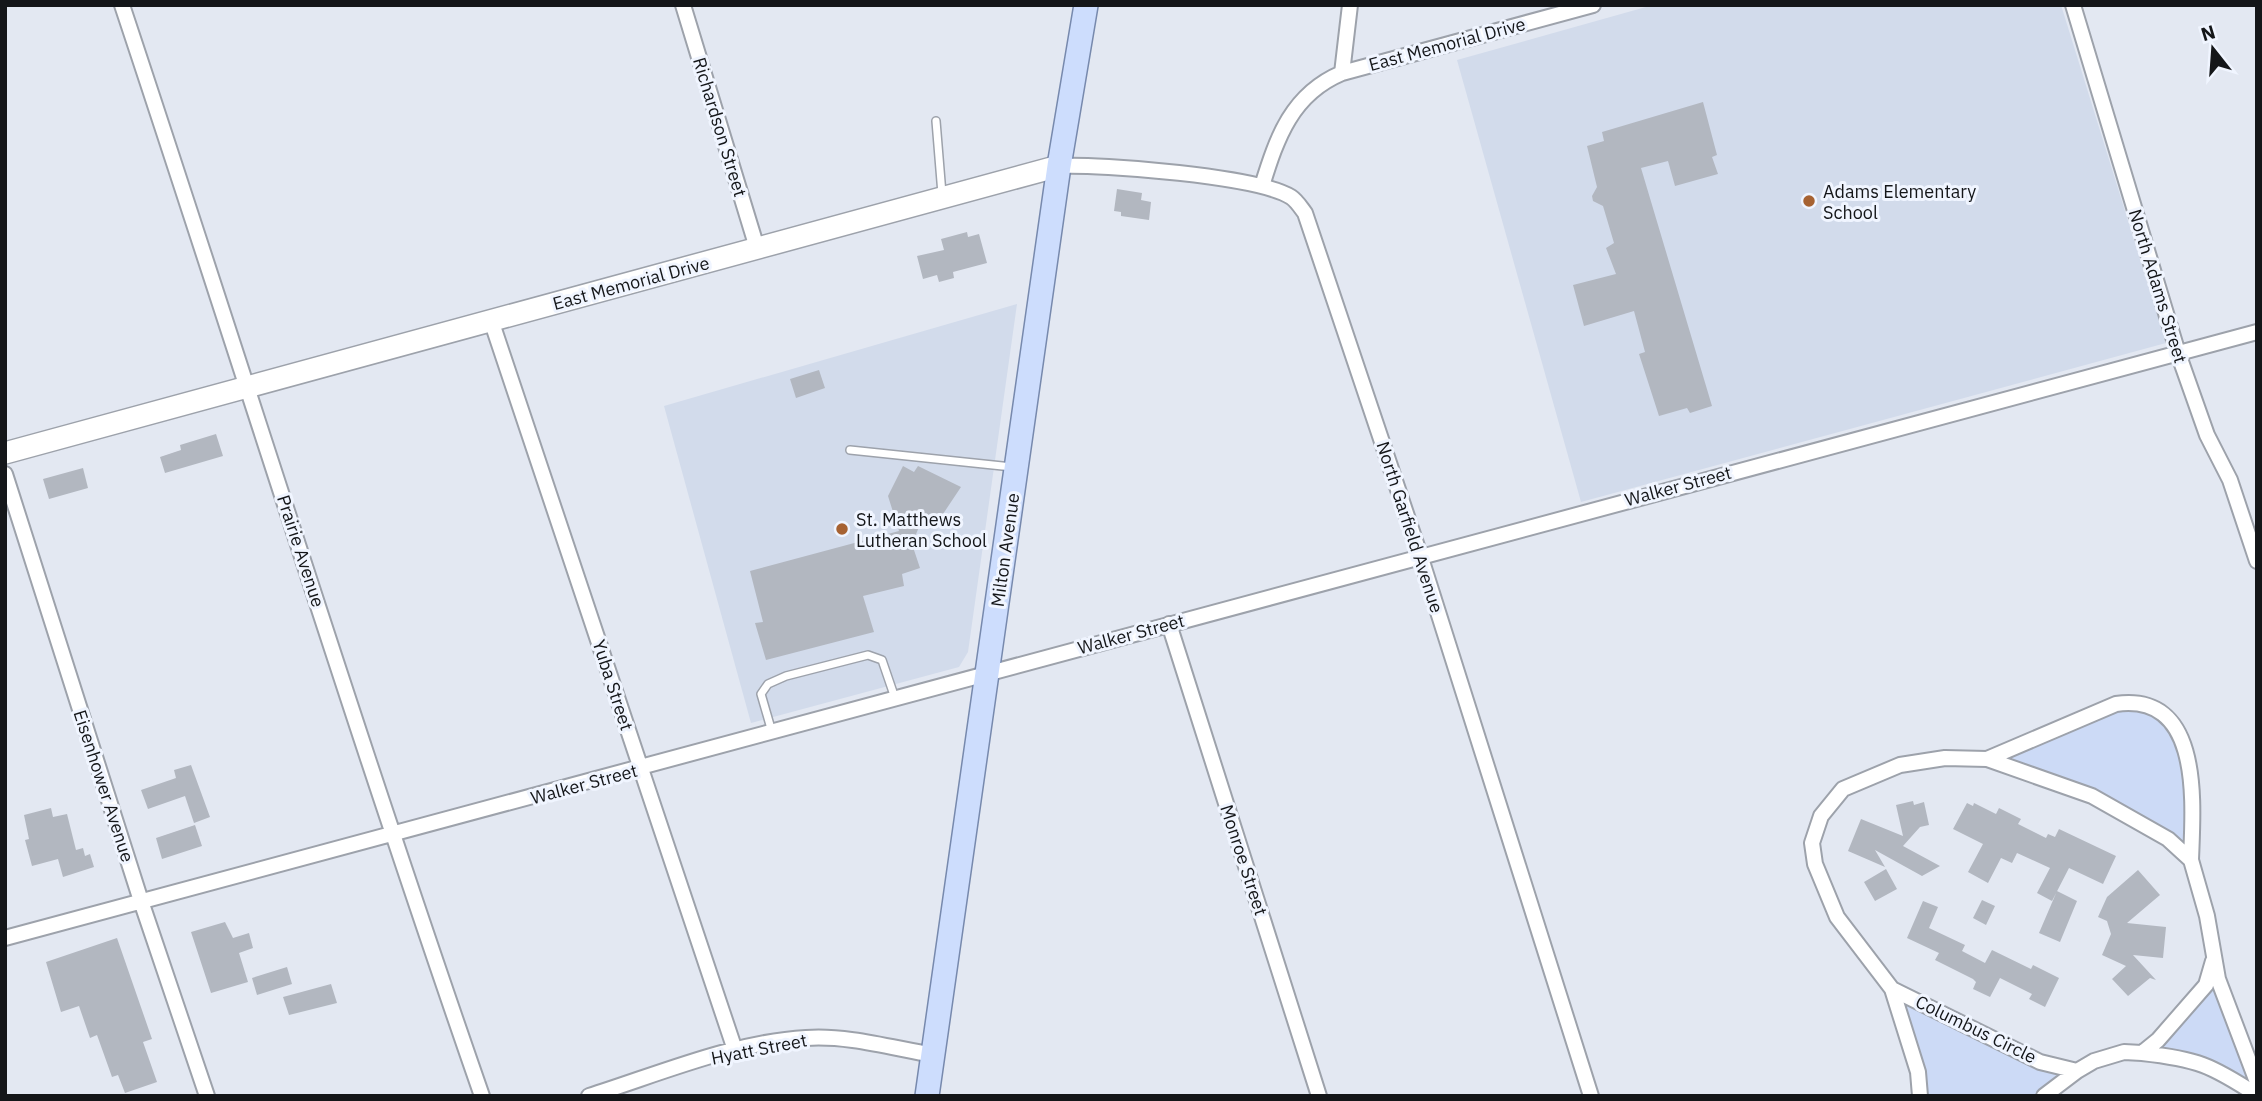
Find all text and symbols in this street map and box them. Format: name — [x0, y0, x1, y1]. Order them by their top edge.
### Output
street label: East Memorial Drive — [1366, 12, 1528, 76]
north arrow — [2178, 14, 2248, 84]
text: N — [2198, 19, 2218, 46]
street label: Richardson Street — [688, 55, 752, 199]
place label: Adams Elementary School — [1823, 180, 1976, 224]
marker: Adams Elementary School — [1801, 193, 1817, 209]
street label: North Adams Street — [2124, 206, 2192, 366]
street label: East Memorial Drive — [550, 251, 712, 315]
street label: North Garfield Avenue — [1371, 438, 1449, 616]
street label: Walker Street — [1622, 461, 1734, 511]
street label: Milton Avenue — [986, 491, 1024, 608]
street label: Prairie Avenue — [272, 492, 330, 610]
place label: St. Matthews Lutheran School — [856, 508, 987, 552]
marker: St. Matthews Lutheran School — [834, 521, 850, 537]
street label: Walker Street — [1075, 609, 1187, 659]
street label: Yuba Street — [588, 637, 638, 733]
street label: Eisenhower Avenue — [69, 707, 139, 865]
street label: Walker Street — [528, 759, 640, 809]
street label: Monroe Street — [1215, 802, 1273, 918]
street label: Columbus Circle — [1912, 990, 2040, 1068]
street label: Hyatt Street — [709, 1028, 809, 1070]

